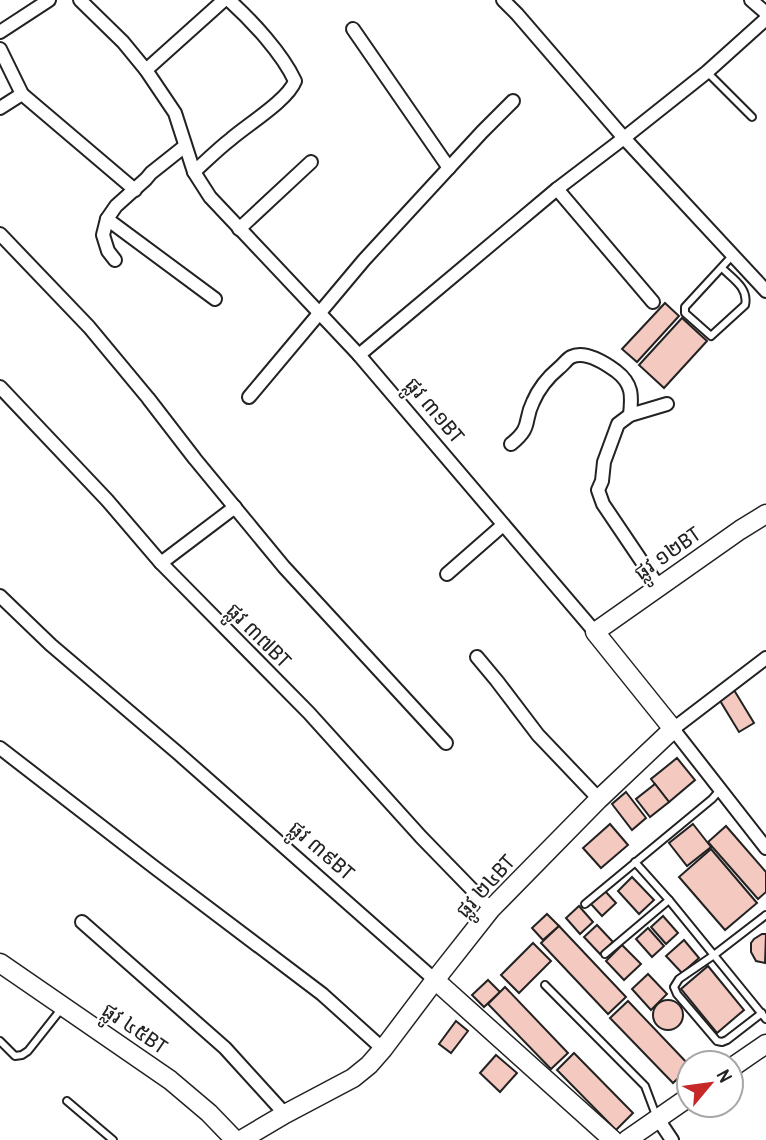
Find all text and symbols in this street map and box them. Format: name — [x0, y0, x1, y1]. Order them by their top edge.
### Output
street label: ផ្លូវ ៣១BT — [395, 371, 472, 453]
street label: ផ្លូវ ១២BT — [628, 519, 710, 591]
street label: ផ្លូវ ៣៧BT — [216, 596, 298, 678]
street label: ផ្លូវ ៣៩BT — [279, 813, 361, 891]
street label: ផ្លូវ ២៤BT — [449, 848, 525, 927]
street label: ផ្លូវ ៤៥BT — [93, 995, 174, 1065]
north arrow — [675, 1049, 745, 1119]
text: N — [711, 1065, 739, 1087]

